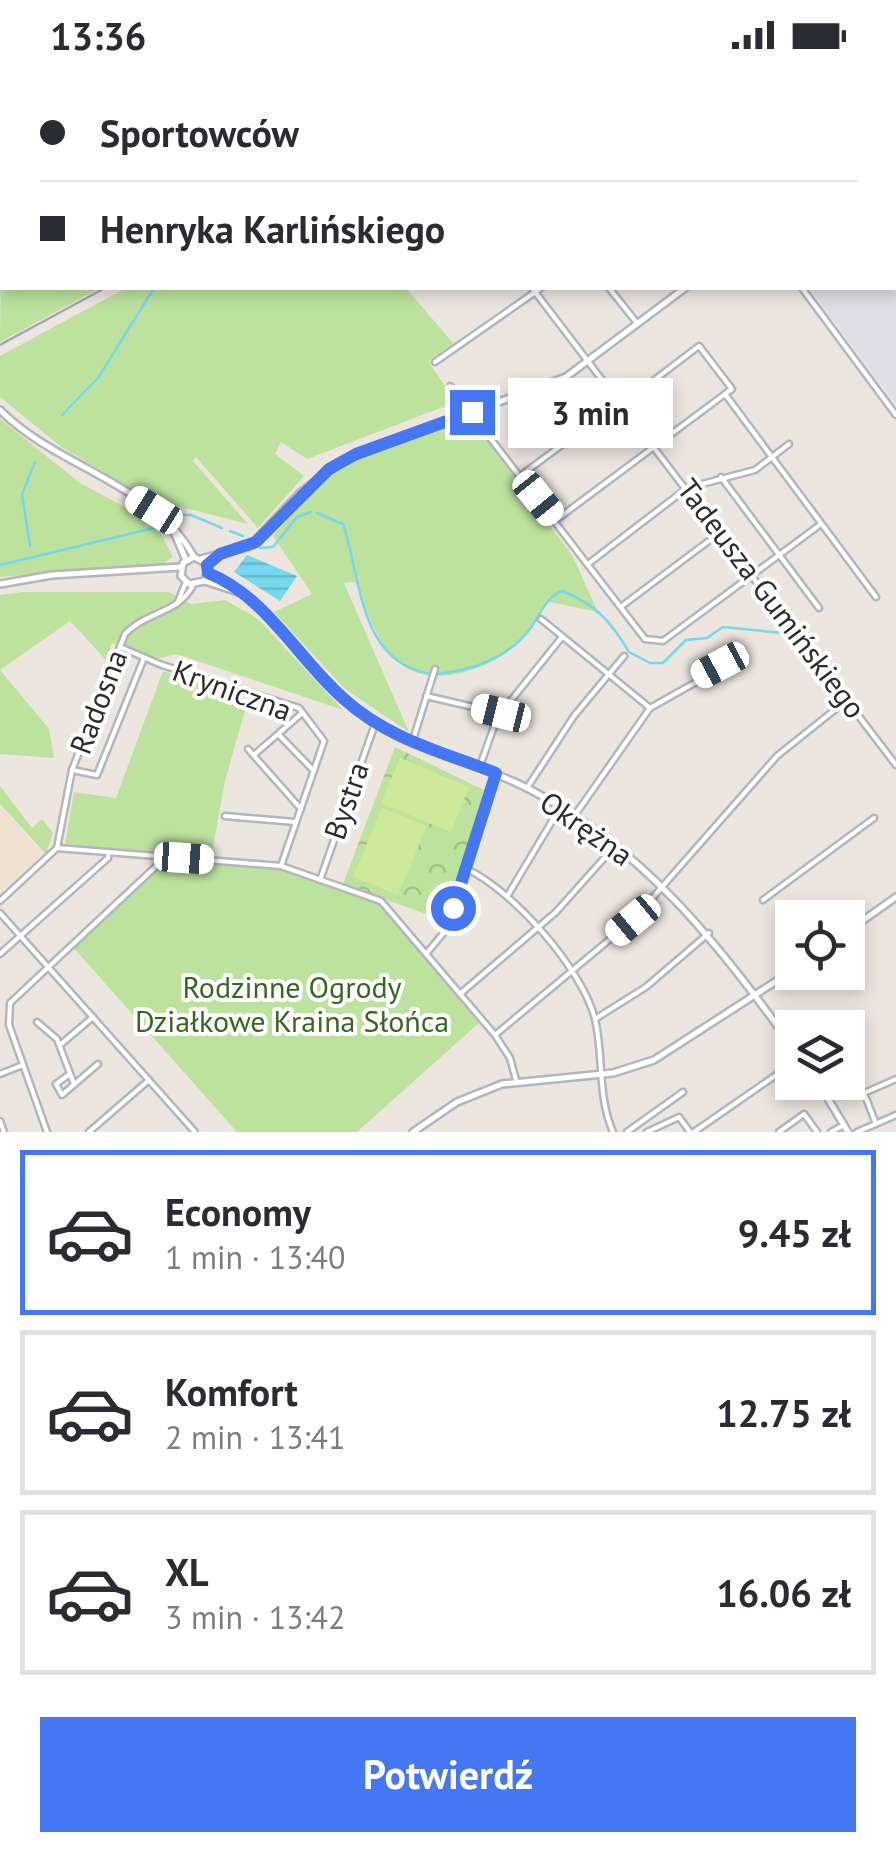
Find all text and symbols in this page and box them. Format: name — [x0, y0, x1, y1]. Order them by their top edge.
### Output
text: 13:36 — [50, 11, 146, 60]
text: Sportowców — [100, 108, 299, 157]
text: Henryka Karlińskiego — [100, 204, 445, 253]
callout: 3 min — [507, 377, 672, 447]
route end — [450, 390, 495, 435]
text: 3 min — [551, 392, 630, 434]
car — [507, 465, 569, 531]
street label: Tadeusza Gumińskiego — [669, 470, 875, 726]
car — [121, 481, 187, 539]
car — [686, 638, 754, 692]
street label: Radosna — [60, 644, 135, 759]
street label: Kryniczna — [168, 650, 297, 729]
car — [468, 691, 534, 735]
street label: Bystra — [314, 757, 377, 844]
street label: Okrężna — [533, 782, 641, 874]
car — [153, 841, 215, 875]
route start — [431, 886, 476, 931]
car — [600, 889, 666, 951]
map controls — [775, 900, 865, 1100]
button: locate — [775, 900, 865, 990]
park label: Rodzinne Ogrody Działkowe Kraina Słońca — [135, 967, 449, 1040]
button: layers — [775, 1010, 865, 1100]
text: Economy — [165, 1187, 311, 1236]
icon: car — [45, 1188, 135, 1278]
text: 9.45 zł — [738, 1208, 851, 1257]
text: 1 min · 13:40 — [165, 1236, 345, 1278]
text: Komfort — [165, 1367, 298, 1416]
icon: car — [45, 1368, 135, 1458]
text: 12.75 zł — [716, 1388, 851, 1437]
text: 2 min · 13:41 — [165, 1416, 345, 1458]
text: XL — [165, 1547, 209, 1596]
icon: car — [45, 1548, 135, 1638]
text: 16.06 zł — [716, 1568, 851, 1617]
text: 3 min · 13:42 — [165, 1596, 345, 1638]
button: Potwierdź — [40, 1717, 856, 1832]

